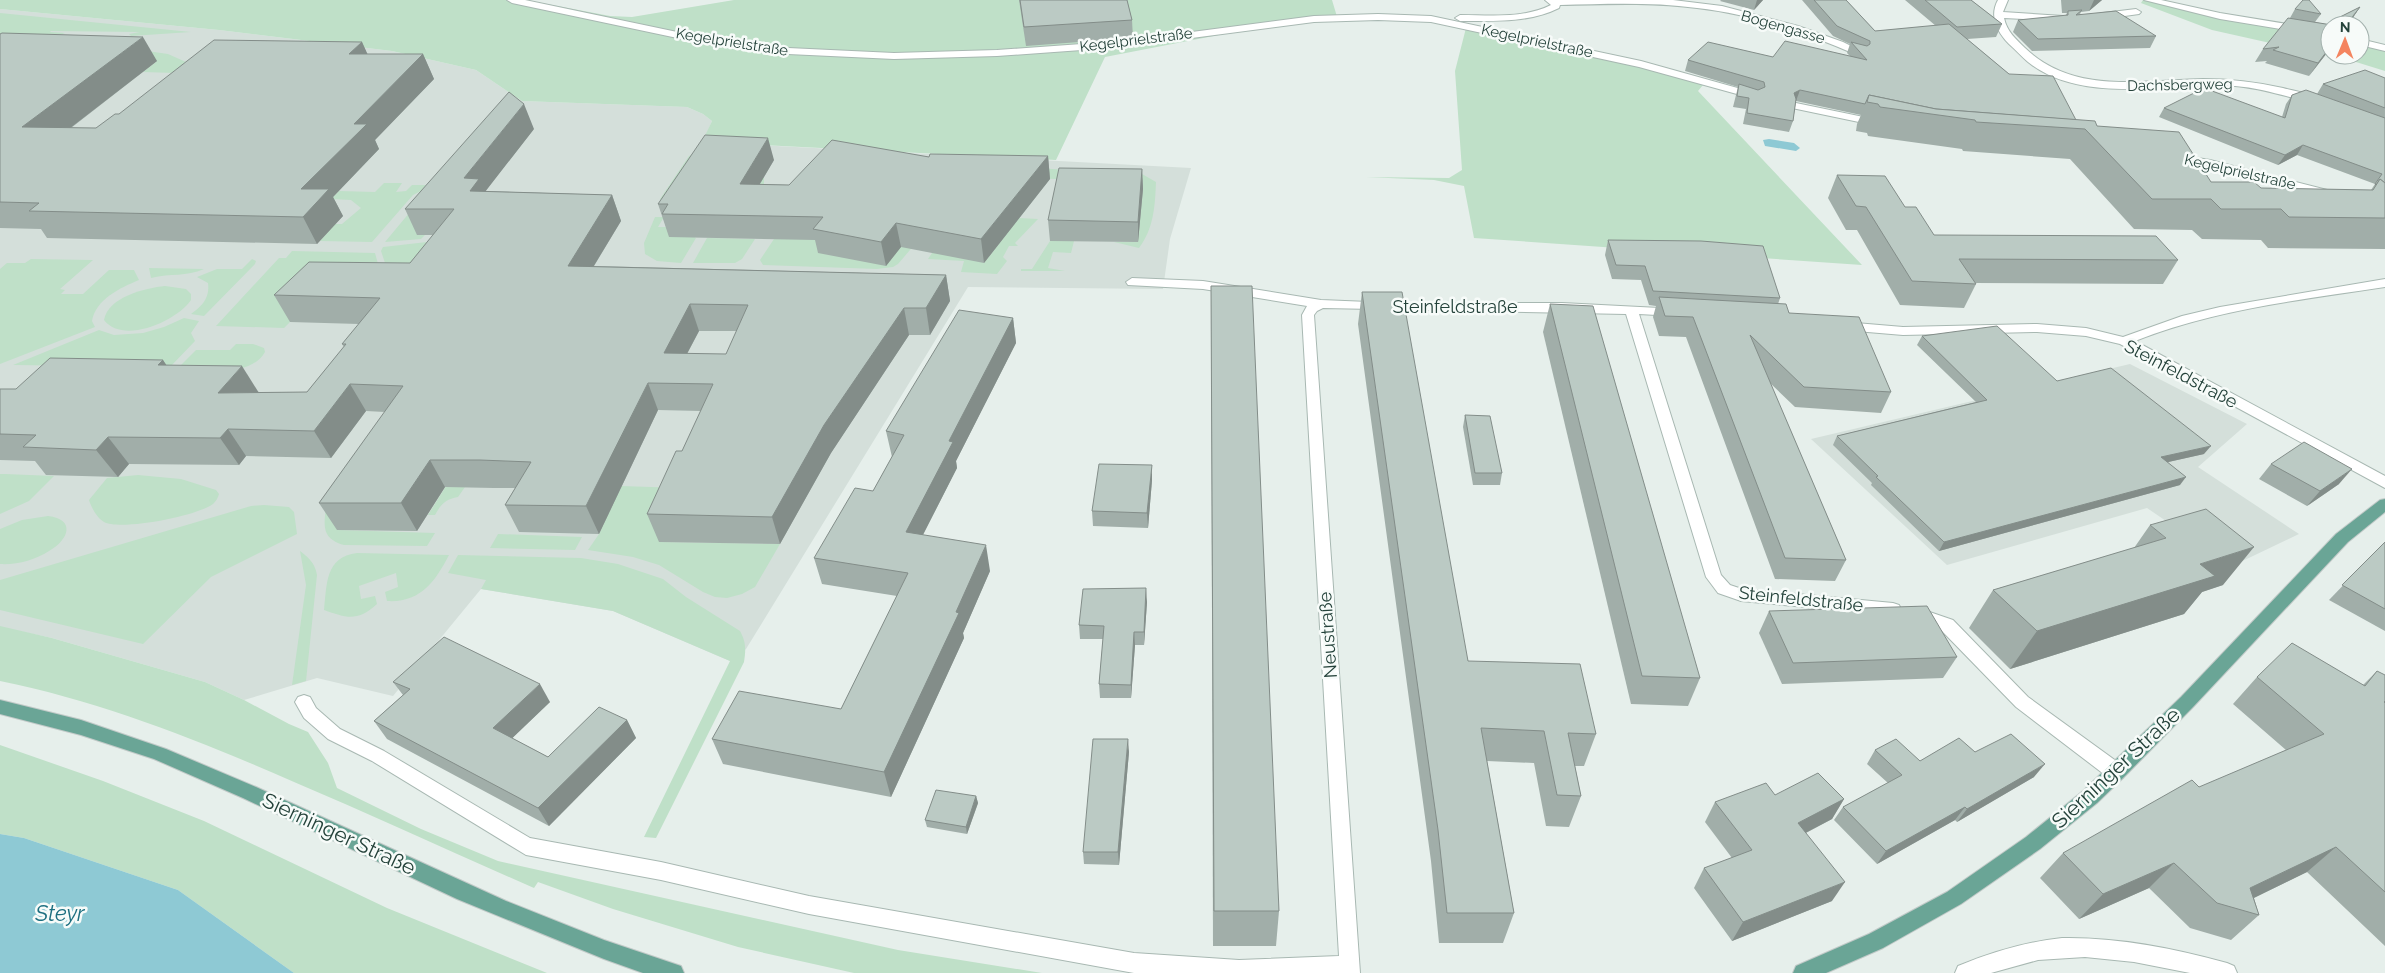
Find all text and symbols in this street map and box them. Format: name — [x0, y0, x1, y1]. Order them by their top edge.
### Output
street label: Bogengasse — [1739, 6, 1827, 48]
north arrow — [2320, 15, 2370, 65]
text: N — [2340, 19, 2351, 35]
street label: Kegelprielstraße — [1480, 20, 1595, 62]
street label: Kegelprielstraße — [675, 24, 790, 60]
street label: Kegelprielstraße — [1079, 24, 1194, 56]
street label: Dachsbergweg — [2127, 75, 2233, 95]
street label: Kegelprielstraße — [2183, 150, 2298, 194]
street label: Steinfeldstraße — [1392, 296, 1518, 317]
street label: Steinfeldstraße — [2121, 335, 2242, 412]
street label: Steinfeldstraße — [1738, 582, 1865, 616]
street label: Neustraße — [1314, 591, 1341, 679]
street label: Sierninger Straße — [2046, 702, 2185, 833]
street label: Sierninger Straße — [259, 787, 420, 880]
water label: Steyr — [34, 900, 86, 926]

